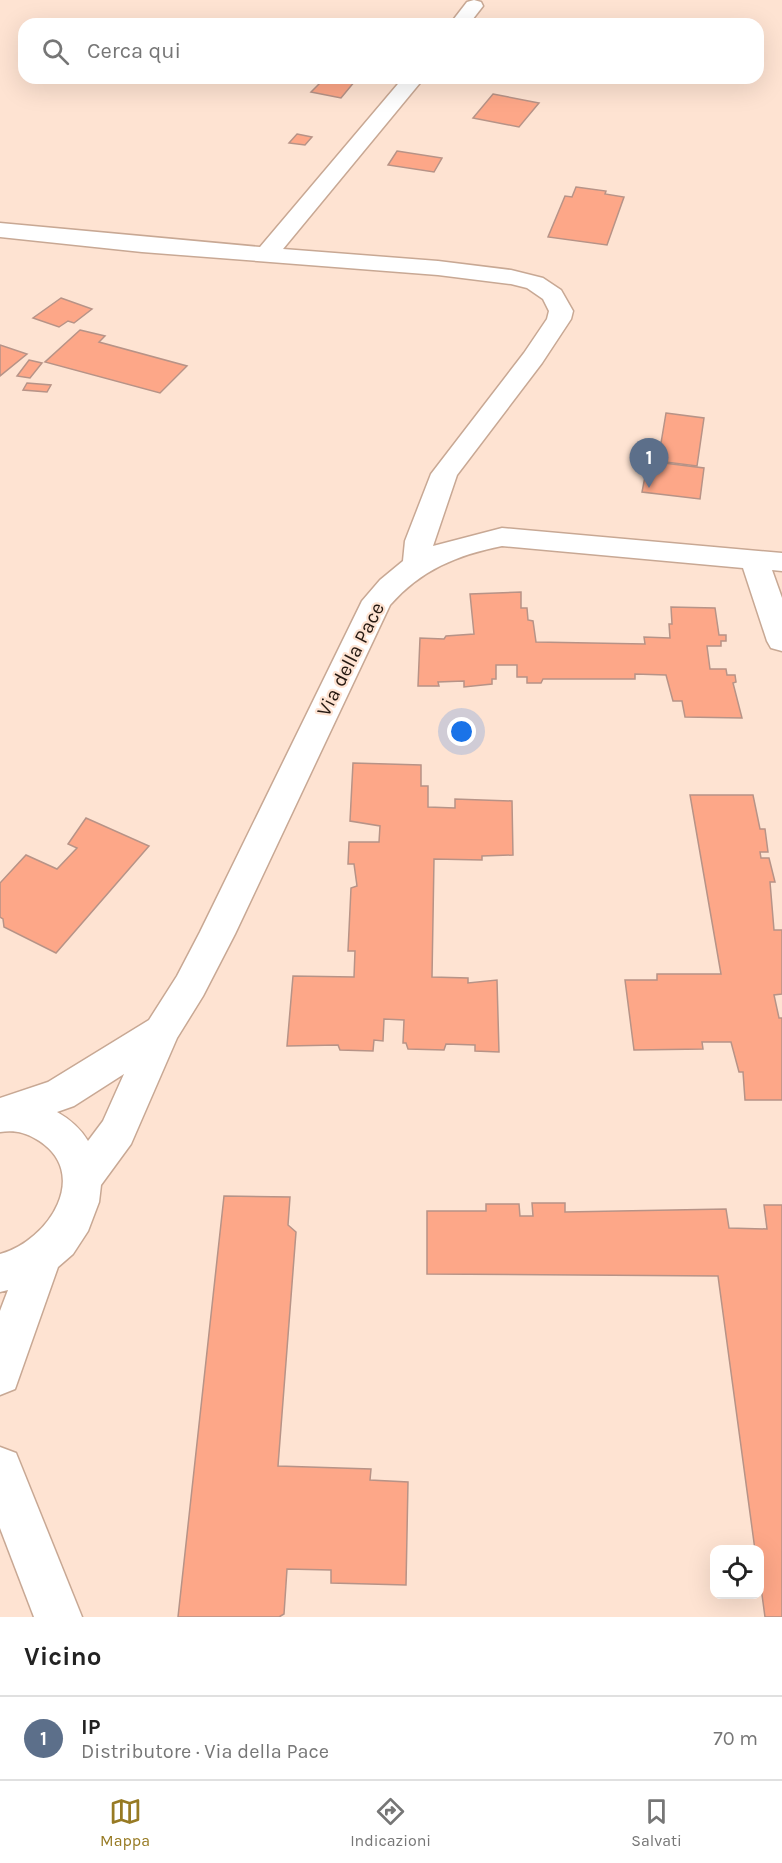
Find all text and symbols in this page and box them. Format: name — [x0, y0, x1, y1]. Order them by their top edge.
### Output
search box — [18, 18, 764, 84]
icon: search — [39, 35, 72, 68]
text: Cerca qui — [87, 38, 181, 64]
pin: 1 — [630, 438, 668, 488]
street label: Via della Pace — [312, 598, 389, 720]
your location — [447, 717, 476, 746]
map controls — [710, 1545, 764, 1599]
button: locate — [710, 1545, 764, 1599]
text: Vicino — [24, 1641, 101, 1672]
text: IP — [81, 1714, 100, 1740]
text: 1 — [40, 1727, 47, 1750]
text: 70 m — [713, 1727, 758, 1750]
text: Distributore · Via della Pace — [81, 1740, 329, 1763]
tab: Mappa — [100, 1795, 150, 1850]
tab: Indicazioni — [350, 1795, 431, 1850]
tab: Salvati — [631, 1795, 682, 1850]

